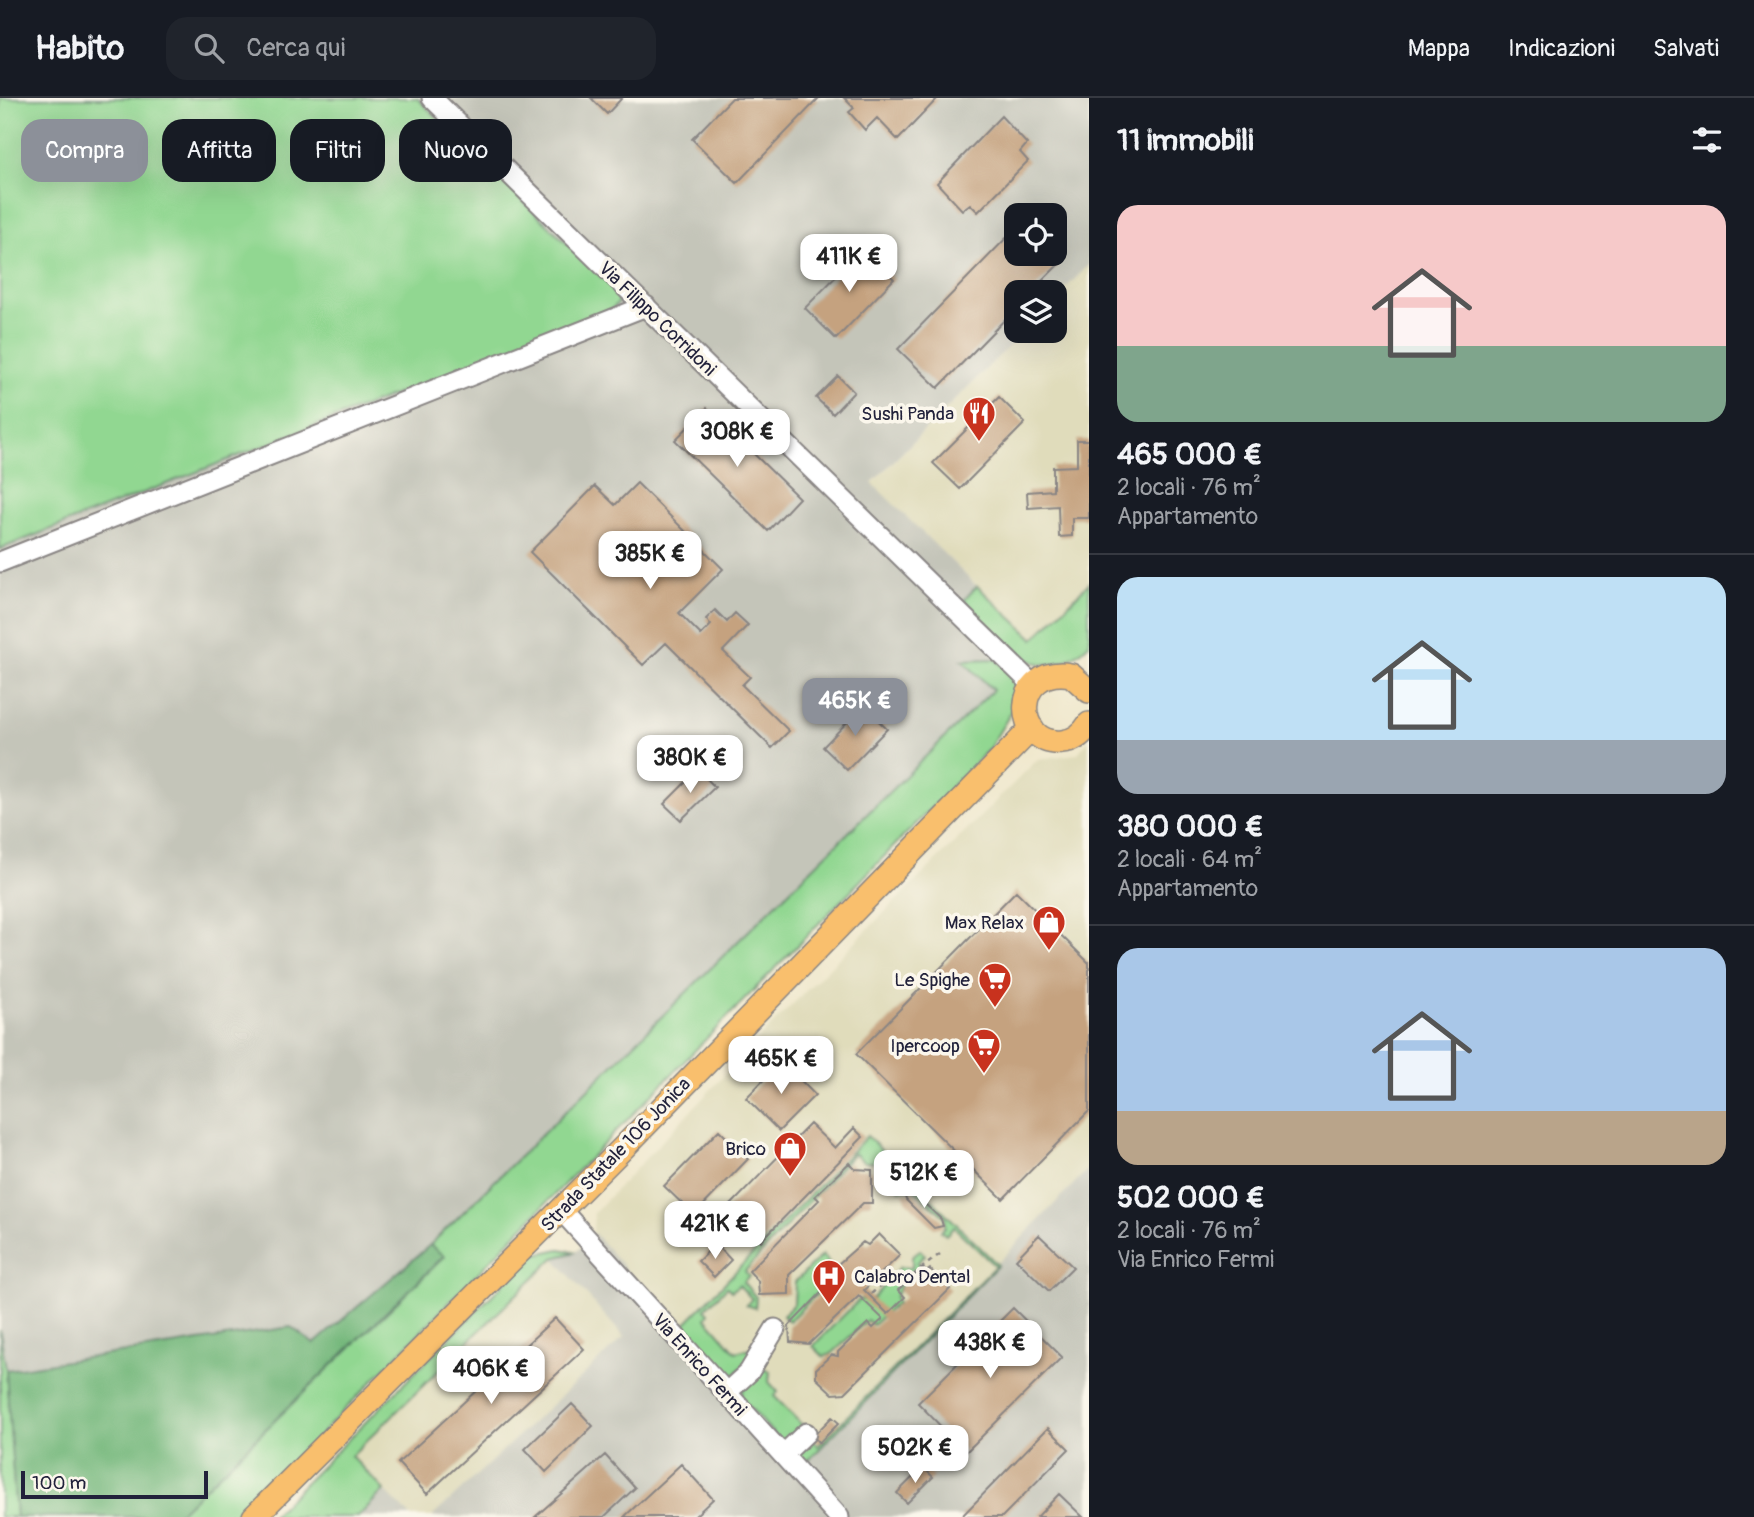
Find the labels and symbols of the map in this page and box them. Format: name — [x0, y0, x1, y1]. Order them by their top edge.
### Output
pin: 411K € — [792, 234, 906, 294]
street label: Via Filippo Corridoni — [593, 256, 721, 381]
restaurant icon: Sushi Panda — [960, 394, 998, 443]
place label: Sushi Panda — [861, 402, 954, 426]
pin: 308K € — [680, 410, 794, 469]
pin: 385K € — [593, 532, 707, 591]
pin: 465K € — [798, 678, 912, 738]
pin: 380K € — [633, 736, 747, 795]
shop icon: Max Relax — [1030, 903, 1068, 952]
place label: Max Relax — [945, 911, 1024, 935]
supermarket icon: Le Spighe — [976, 960, 1014, 1009]
place label: Le Spighe — [894, 968, 971, 992]
supermarket icon: Ipercoop — [965, 1026, 1003, 1075]
place label: Ipercoop — [890, 1034, 960, 1058]
pin: 465K € — [724, 1037, 838, 1096]
street label: Strada Statale 106 Jonica — [536, 1072, 696, 1237]
shop icon: Brico — [771, 1129, 809, 1178]
place label: Brico — [725, 1137, 766, 1161]
pin: 512K € — [867, 1150, 981, 1210]
pin: 421K € — [658, 1202, 772, 1261]
hospital icon: Calabro Dental — [810, 1257, 848, 1306]
place label: Calabro Dental — [854, 1265, 970, 1289]
street label: Via Enrico Fermi — [647, 1308, 752, 1421]
pin: 438K € — [933, 1320, 1047, 1380]
pin: 406K € — [434, 1346, 548, 1406]
pin: 502K € — [858, 1426, 972, 1485]
scale bar — [21, 1468, 208, 1500]

